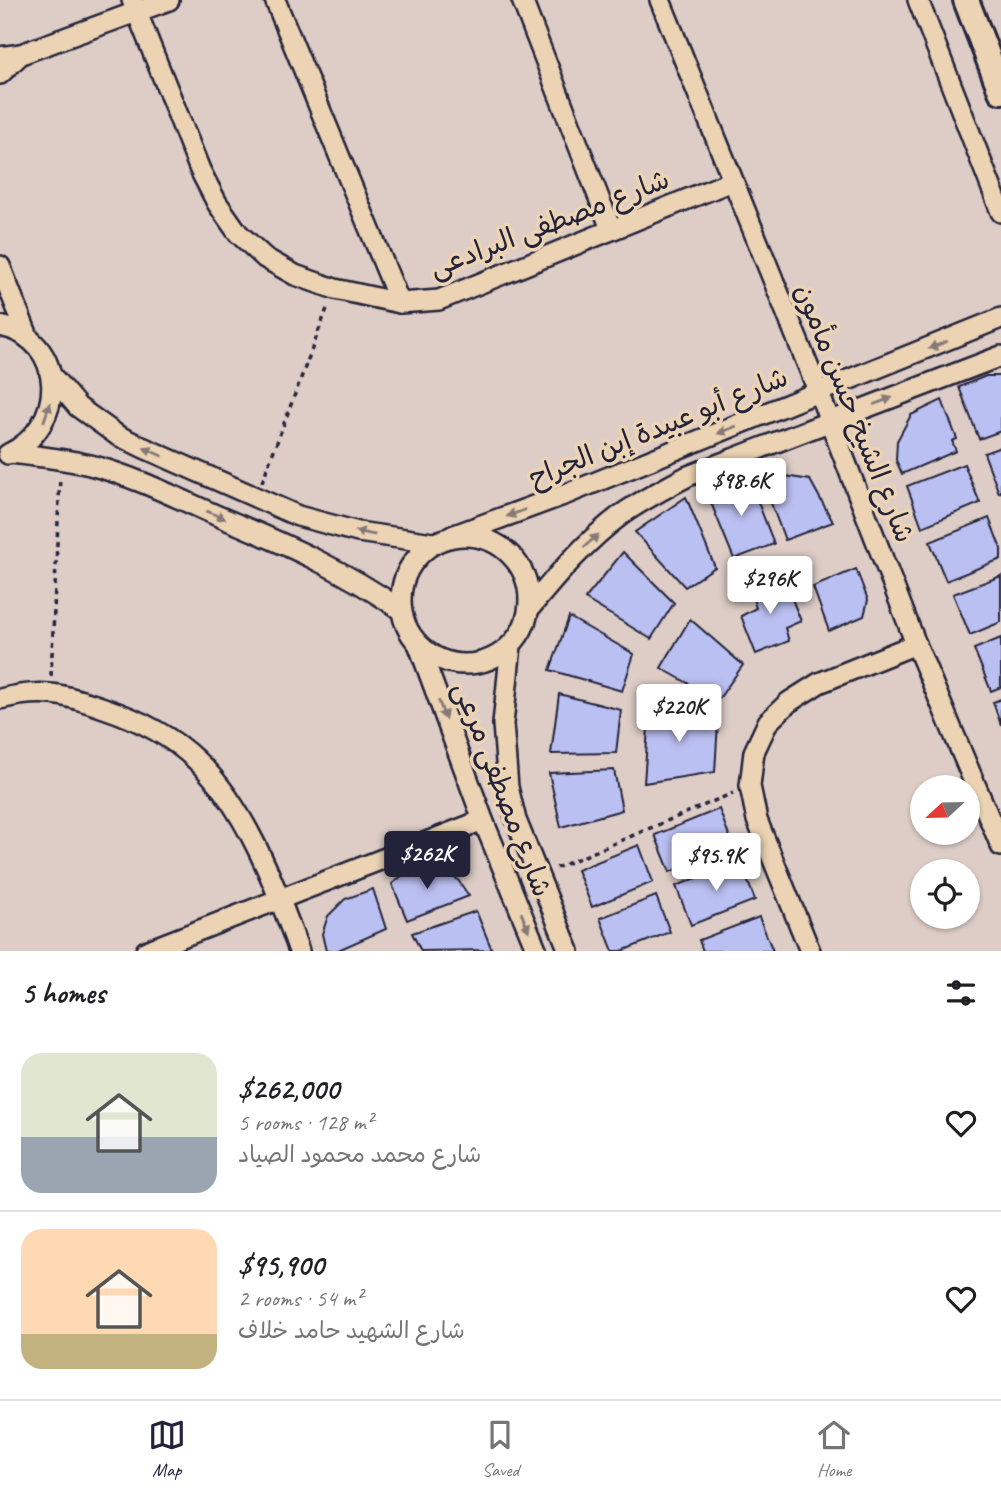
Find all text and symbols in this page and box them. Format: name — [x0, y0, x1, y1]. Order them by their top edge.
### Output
street label: شارع مصطفى البرادعى — [424, 161, 675, 287]
street label: شارع الشيخ حسن مأمون — [785, 278, 923, 548]
one-way arrow — [928, 340, 949, 351]
street label: شارع أبو عبيدة إبن الجراح — [523, 359, 794, 497]
one-way arrow — [872, 396, 893, 407]
one-way arrow — [42, 402, 53, 423]
one-way arrow — [717, 425, 738, 436]
one-way arrow — [143, 446, 164, 457]
pin: $98.6K — [684, 458, 798, 518]
text: $98.6K — [712, 466, 770, 495]
one-way arrow — [505, 508, 526, 519]
one-way arrow — [205, 509, 226, 520]
one-way arrow — [354, 527, 376, 538]
one-way arrow — [582, 533, 600, 549]
pin: $296K — [721, 556, 819, 616]
text: $296K — [743, 564, 797, 593]
street label: شارع مصطفى مرعى — [444, 676, 560, 902]
pin: $220K — [630, 684, 728, 744]
text: $220K — [652, 692, 706, 721]
one-way arrow — [437, 700, 448, 721]
north arrow — [910, 775, 980, 845]
map controls — [910, 775, 980, 929]
pin: $262K — [378, 832, 476, 891]
pin: $95.9K — [659, 834, 773, 893]
text: $262K — [400, 839, 454, 868]
text: $95.9K — [688, 841, 744, 870]
button: locate — [910, 859, 980, 929]
one-way arrow — [520, 912, 531, 933]
text: 5 homes — [21, 974, 105, 1012]
icon: filters — [942, 974, 980, 1012]
text: $262,000 — [238, 1070, 339, 1108]
icon: home — [77, 1081, 161, 1165]
icon: heart — [942, 1104, 980, 1142]
text: 5 rooms · 128 m² — [238, 1108, 373, 1137]
text: شارع محمد محمود الصياد — [238, 1140, 481, 1169]
text: $95,900 — [238, 1246, 324, 1284]
icon: home — [77, 1257, 161, 1341]
icon: heart — [942, 1280, 980, 1318]
text: 2 rooms · 54 m² — [238, 1284, 362, 1313]
text: شارع الشهيد حامد خلاف — [238, 1316, 465, 1345]
tab: Map — [148, 1416, 186, 1482]
tab: Saved — [481, 1416, 519, 1482]
tab: Home — [815, 1416, 853, 1482]

